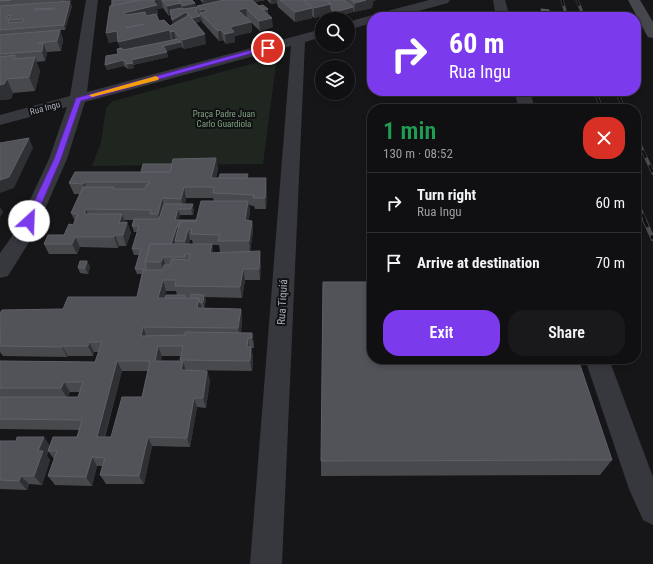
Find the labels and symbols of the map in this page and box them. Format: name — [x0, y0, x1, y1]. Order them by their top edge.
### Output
pin — [251, 31, 285, 65]
street label: Rua Ingu — [29, 99, 61, 117]
park label: Praça Padre Juan Carlo Guardiola — [193, 109, 255, 129]
position arrow — [8.0, 200, 50.0, 242]
street label: Rua Tiquiá — [275, 279, 290, 325]

